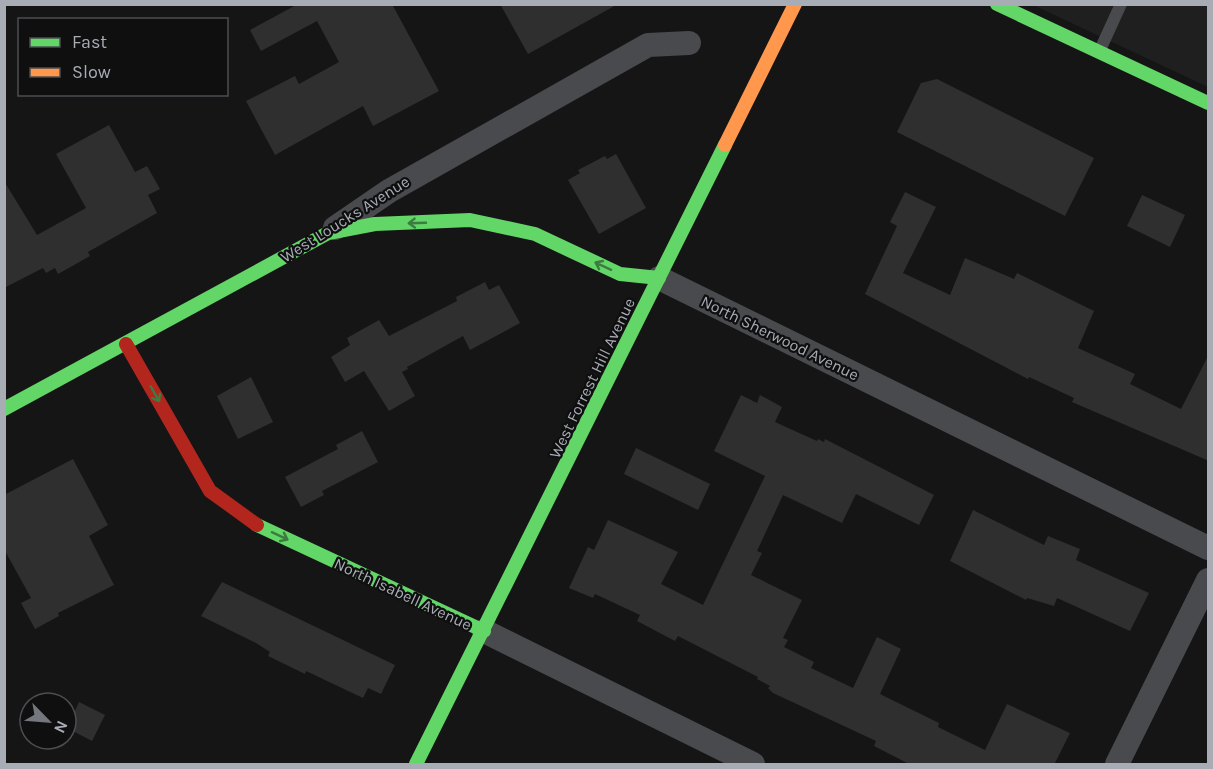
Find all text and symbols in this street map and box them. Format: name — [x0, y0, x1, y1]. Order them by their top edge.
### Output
legend — [18, 18, 228, 96]
text: Fast — [72, 31, 107, 53]
text: Slow — [72, 61, 111, 83]
street label: West Loucks Avenue — [277, 172, 413, 266]
one-way arrow — [407, 217, 427, 229]
one-way arrow — [594, 260, 612, 272]
street label: North Sherwood Avenue — [698, 291, 862, 385]
street label: West Forrest Hill Avenue — [545, 295, 639, 461]
one-way arrow — [150, 385, 161, 403]
one-way arrow — [271, 532, 289, 543]
street label: North Isabell Avenue — [331, 554, 475, 634]
north arrow — [18, 691, 78, 751]
text: N — [50, 718, 72, 736]

